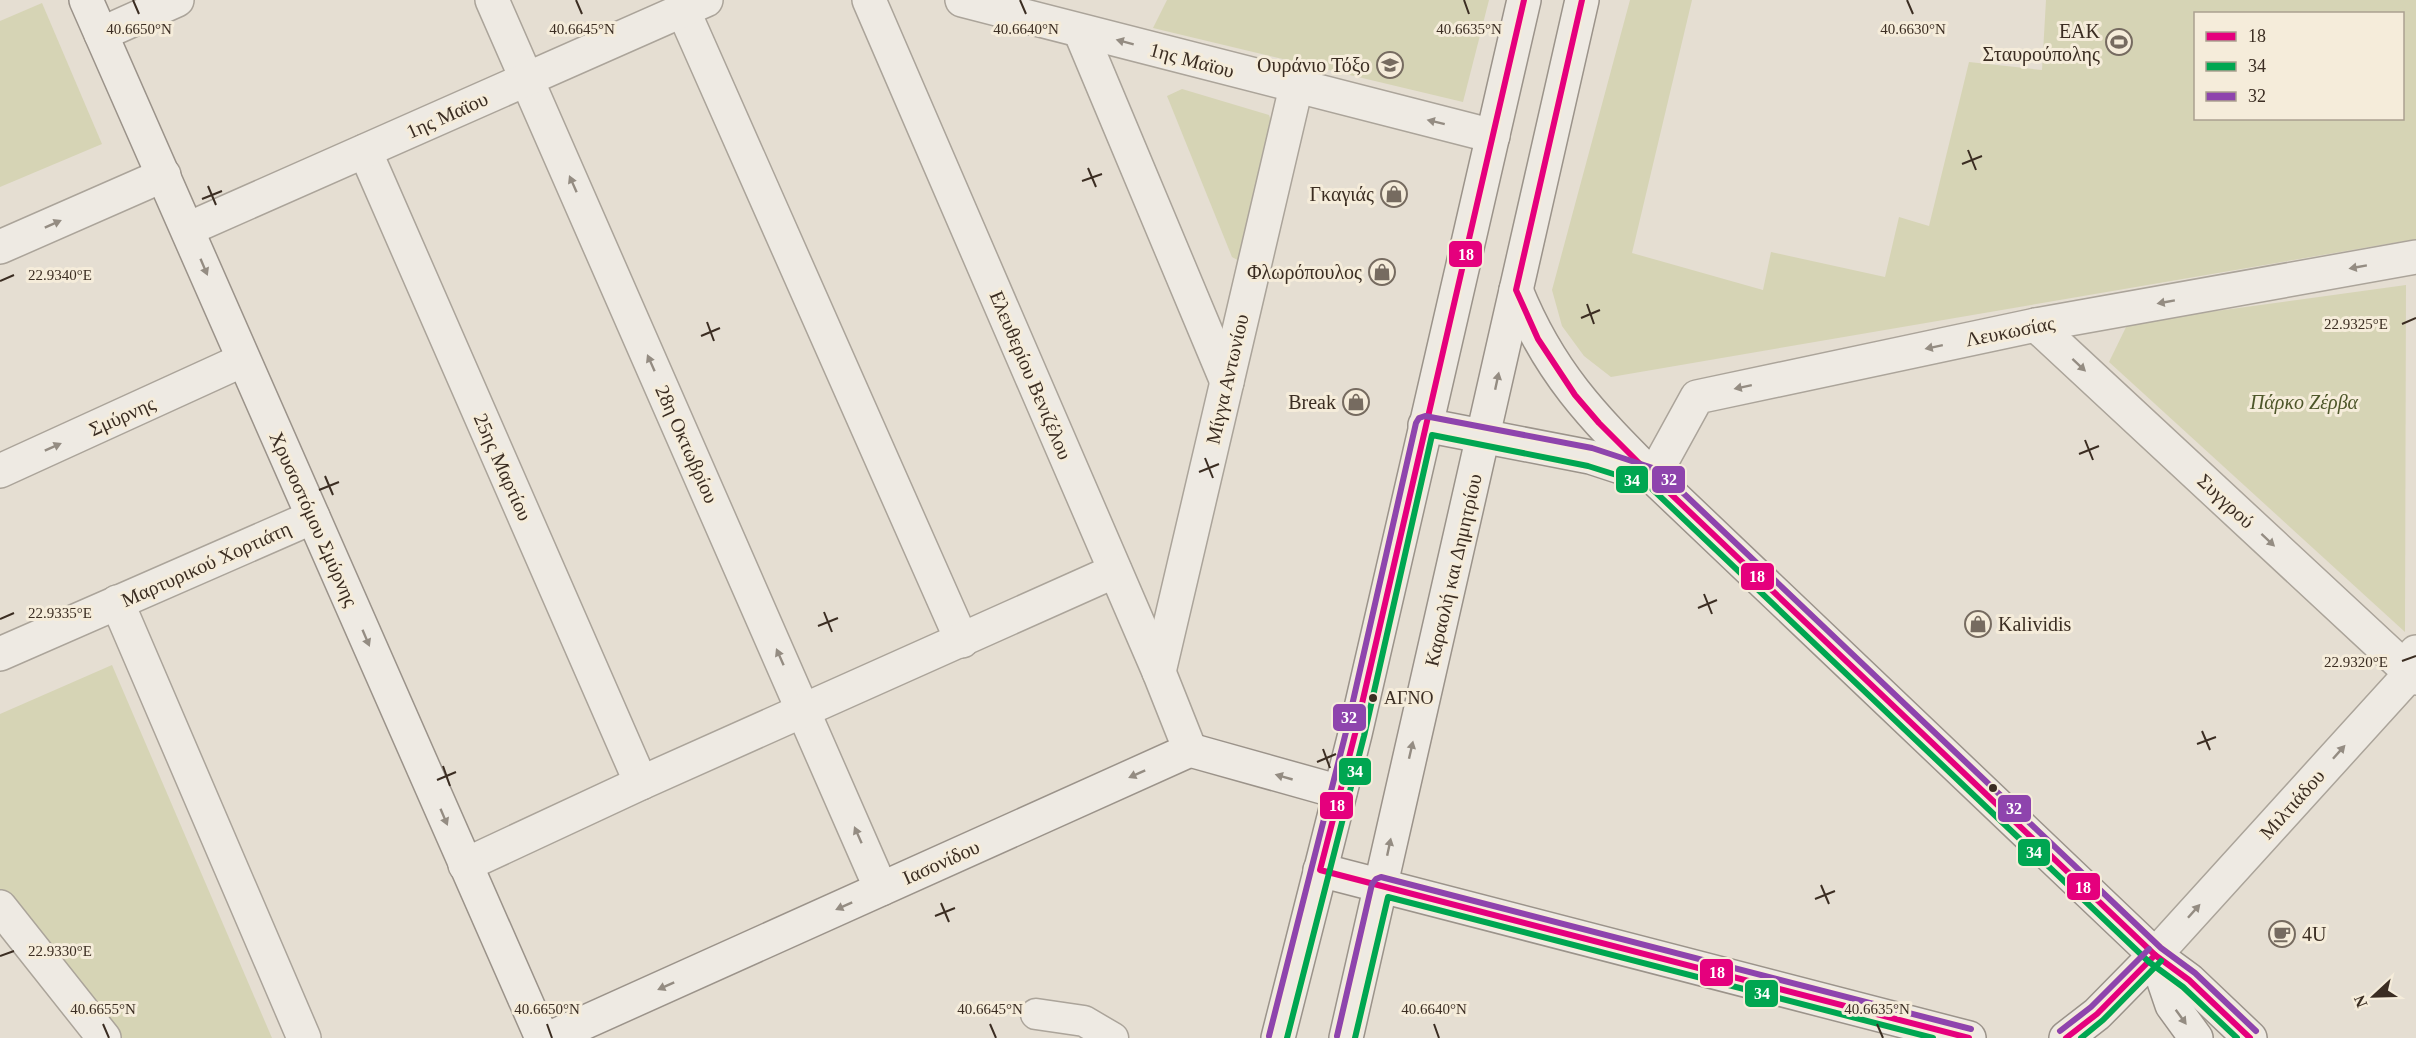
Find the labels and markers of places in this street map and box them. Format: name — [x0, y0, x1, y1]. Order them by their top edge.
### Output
place label: EAK Σταυρούπολης — [1982, 20, 2101, 66]
sports icon: EAK Σταυρούπολης — [2104, 27, 2134, 57]
school or university icon: Ουράνιο Τόξο — [1375, 50, 1405, 80]
place label: Ουράνιο Τόξο — [1257, 54, 1370, 77]
shop icon: Γκαγιάς — [1379, 179, 1409, 209]
place label: Γκαγιάς — [1309, 183, 1374, 206]
shop icon: Φλωρόπουλος — [1367, 257, 1397, 287]
place label: Φλωρόπουλος — [1247, 261, 1362, 284]
shop icon: Break — [1341, 387, 1371, 417]
place label: Break — [1288, 391, 1336, 413]
shop icon: Kalividis — [1963, 609, 1993, 639]
place label: Kalividis — [1998, 613, 2072, 635]
place label: ΑΓΝΟ — [1384, 688, 1433, 708]
marker: ΑΓΝΟ — [1367, 692, 1379, 704]
unlabelled marker — [1987, 782, 1999, 794]
cafe icon: 4U — [2267, 919, 2297, 949]
place label: 4U — [2302, 923, 2327, 945]

